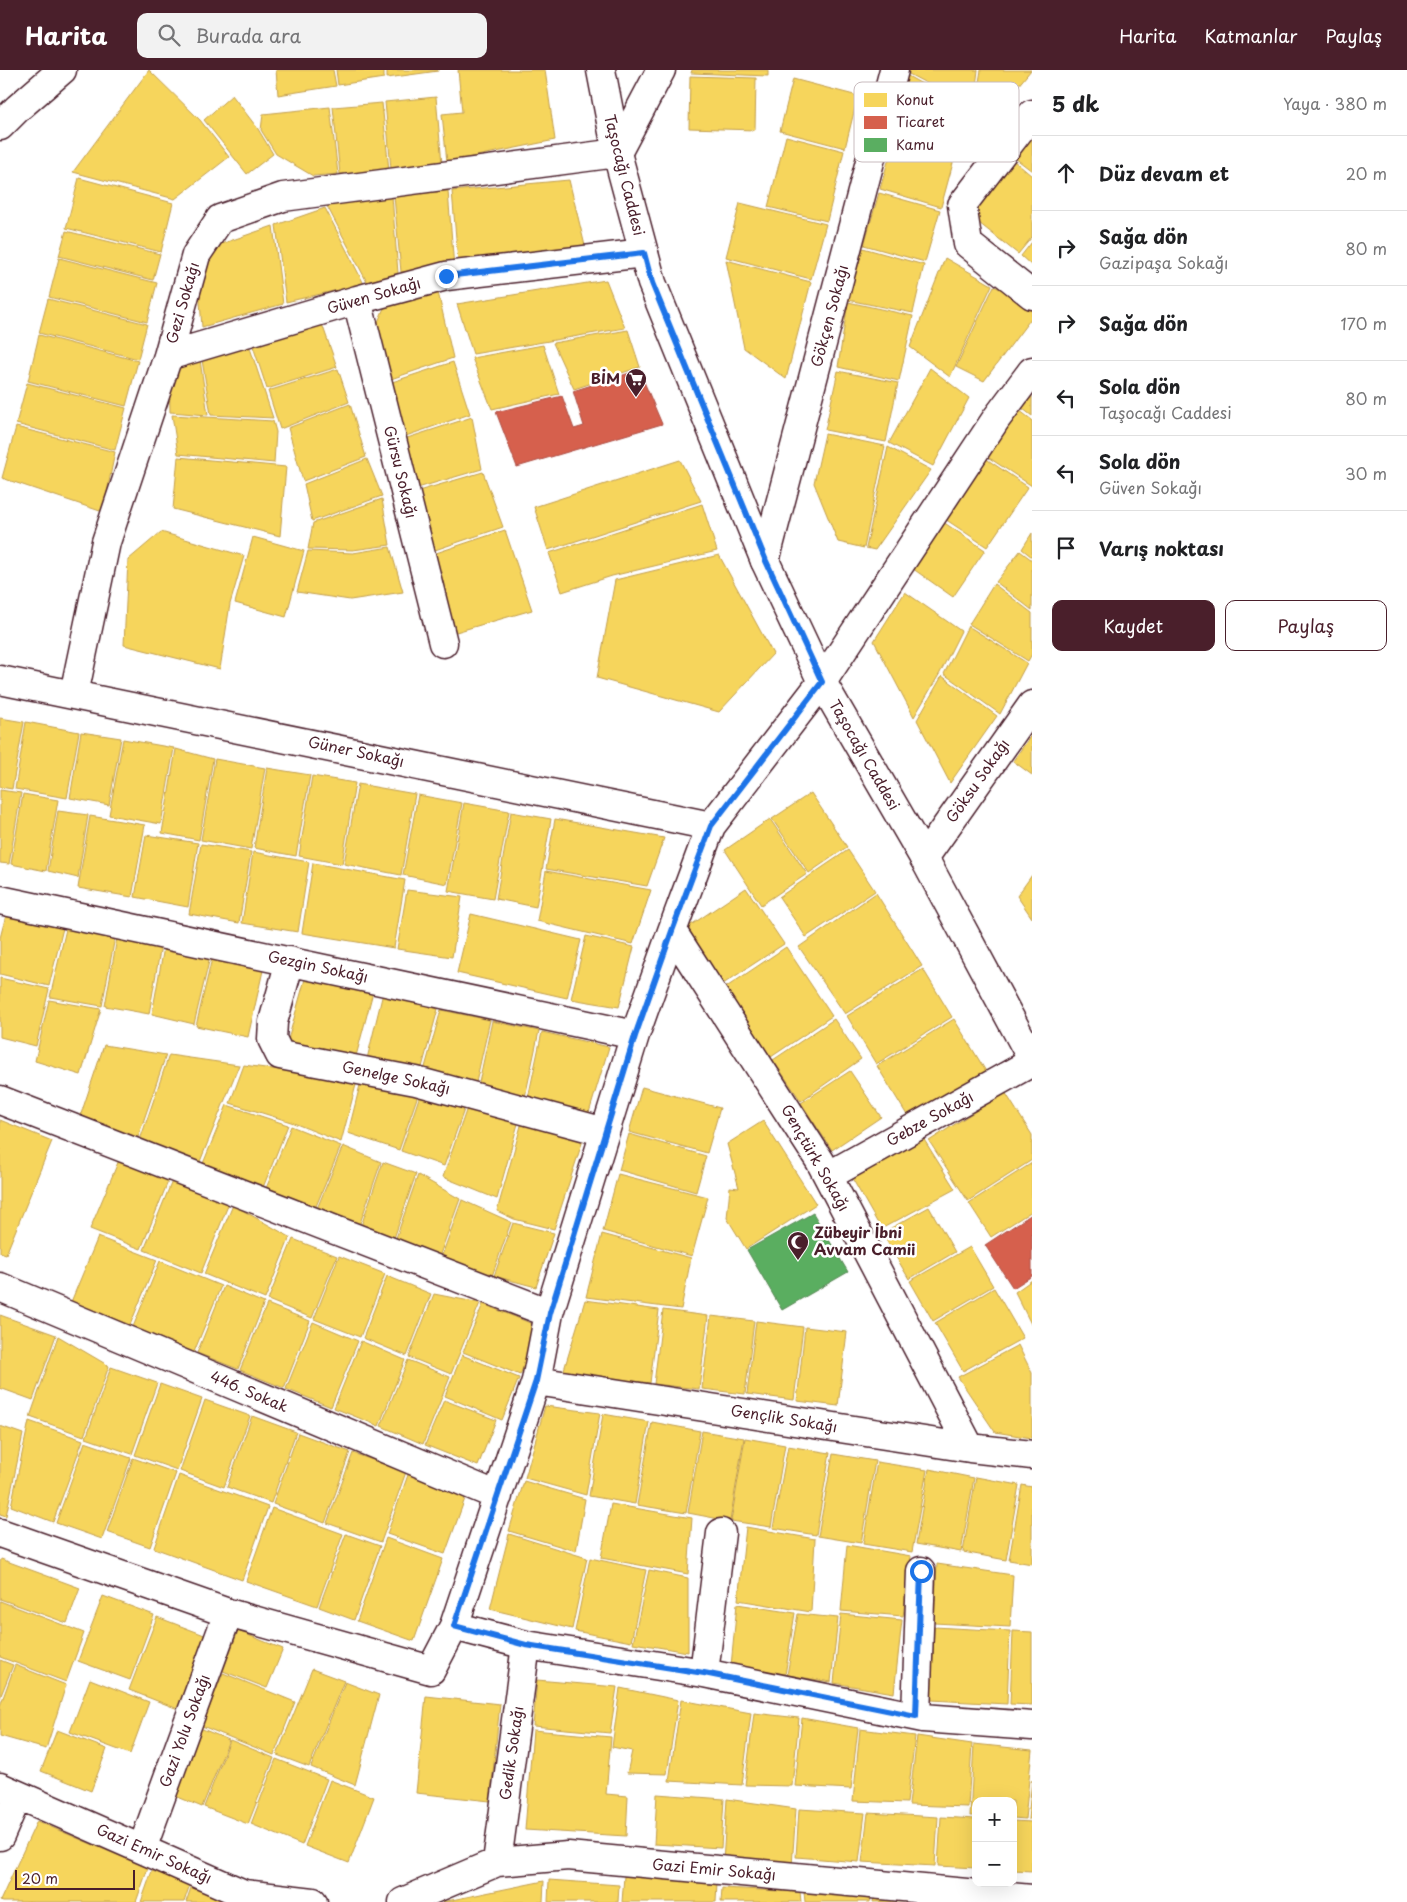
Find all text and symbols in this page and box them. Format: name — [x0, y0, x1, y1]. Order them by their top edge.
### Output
search box — [137, 13, 487, 58]
text: Harita — [25, 17, 107, 53]
icon: search — [155, 21, 183, 49]
text: Burada ara — [195, 21, 301, 49]
text: Harita — [1119, 22, 1176, 49]
text: Katmanlar — [1204, 22, 1297, 49]
text: Paylaş — [1325, 22, 1382, 49]
legend — [854, 82, 1019, 162]
text: 5 dk — [1052, 87, 1099, 119]
text: Konut — [896, 89, 934, 110]
text: Yaya · 380 m — [1283, 91, 1387, 115]
text: Ticaret — [896, 111, 945, 132]
street label: Taşocağı Caddesi — [599, 112, 652, 238]
text: Kamu — [896, 134, 934, 155]
icon: ahead — [1052, 159, 1080, 187]
text: Düz devam et — [1099, 159, 1229, 187]
text: 20 m — [1346, 161, 1387, 185]
text: Sağa dön — [1099, 222, 1188, 250]
icon: right — [1052, 234, 1080, 262]
text: 80 m — [1345, 236, 1387, 260]
text: Gazipaşa Sokağı — [1099, 250, 1228, 274]
street label: Gezi Sokağı — [159, 259, 204, 346]
street label: Gökçen Sokağı — [804, 262, 853, 369]
route end — [435, 265, 458, 288]
street label: Güven Sokağı — [324, 270, 423, 319]
icon: right — [1052, 309, 1080, 337]
text: Sağa dön — [1099, 309, 1188, 337]
text: 170 m — [1341, 311, 1387, 335]
place label: BİM — [591, 366, 620, 389]
supermarket icon: BİM — [624, 367, 648, 398]
text: Sola dön — [1099, 372, 1180, 400]
icon: left — [1052, 384, 1080, 412]
text: 80 m — [1345, 386, 1387, 410]
text: Taşocağı Caddesi — [1099, 400, 1232, 424]
street label: Gürsu Sokağı — [379, 423, 424, 520]
text: Sola dön — [1099, 447, 1180, 475]
icon: left — [1052, 459, 1080, 487]
text: 30 m — [1345, 461, 1387, 485]
text: Güven Sokağı — [1099, 475, 1202, 499]
icon: arrive — [1052, 534, 1080, 562]
text: Varış noktası — [1099, 534, 1224, 562]
button: Kaydet — [1052, 600, 1215, 651]
button: Paylaş — [1225, 600, 1387, 651]
street label: Taşocağı Caddesi — [824, 695, 906, 814]
street label: Güner Sokağı — [306, 729, 407, 772]
street label: Göksu Sokağı — [939, 734, 1014, 827]
street label: Gezgin Sokağı — [266, 944, 371, 987]
street label: Genelge Sokağı — [340, 1054, 453, 1099]
street label: Gebze Sokağı — [881, 1084, 977, 1151]
street label: Gençtürk Sokağı — [776, 1099, 856, 1215]
place label: Zübeyir İbni Avvam Camii — [814, 1220, 915, 1260]
mosque icon: Zübeyir İbni Avvam Camii — [786, 1230, 810, 1261]
street label: 446. Sokak — [207, 1364, 292, 1417]
street label: Gençlik Sokağı — [729, 1398, 839, 1437]
route start — [910, 1560, 933, 1583]
street label: Gazi Yolu Sokağı — [152, 1671, 215, 1790]
street label: Gedik Sokağı — [493, 1704, 529, 1801]
map controls — [972, 1797, 1017, 1887]
button: + — [972, 1797, 1017, 1842]
street label: Gazi Emir Sokağı — [93, 1817, 216, 1888]
button: − — [972, 1842, 1017, 1887]
street label: Gazi Emir Sokağı — [651, 1852, 777, 1885]
scale bar — [15, 1867, 135, 1890]
text: 20 m — [22, 1868, 58, 1889]

